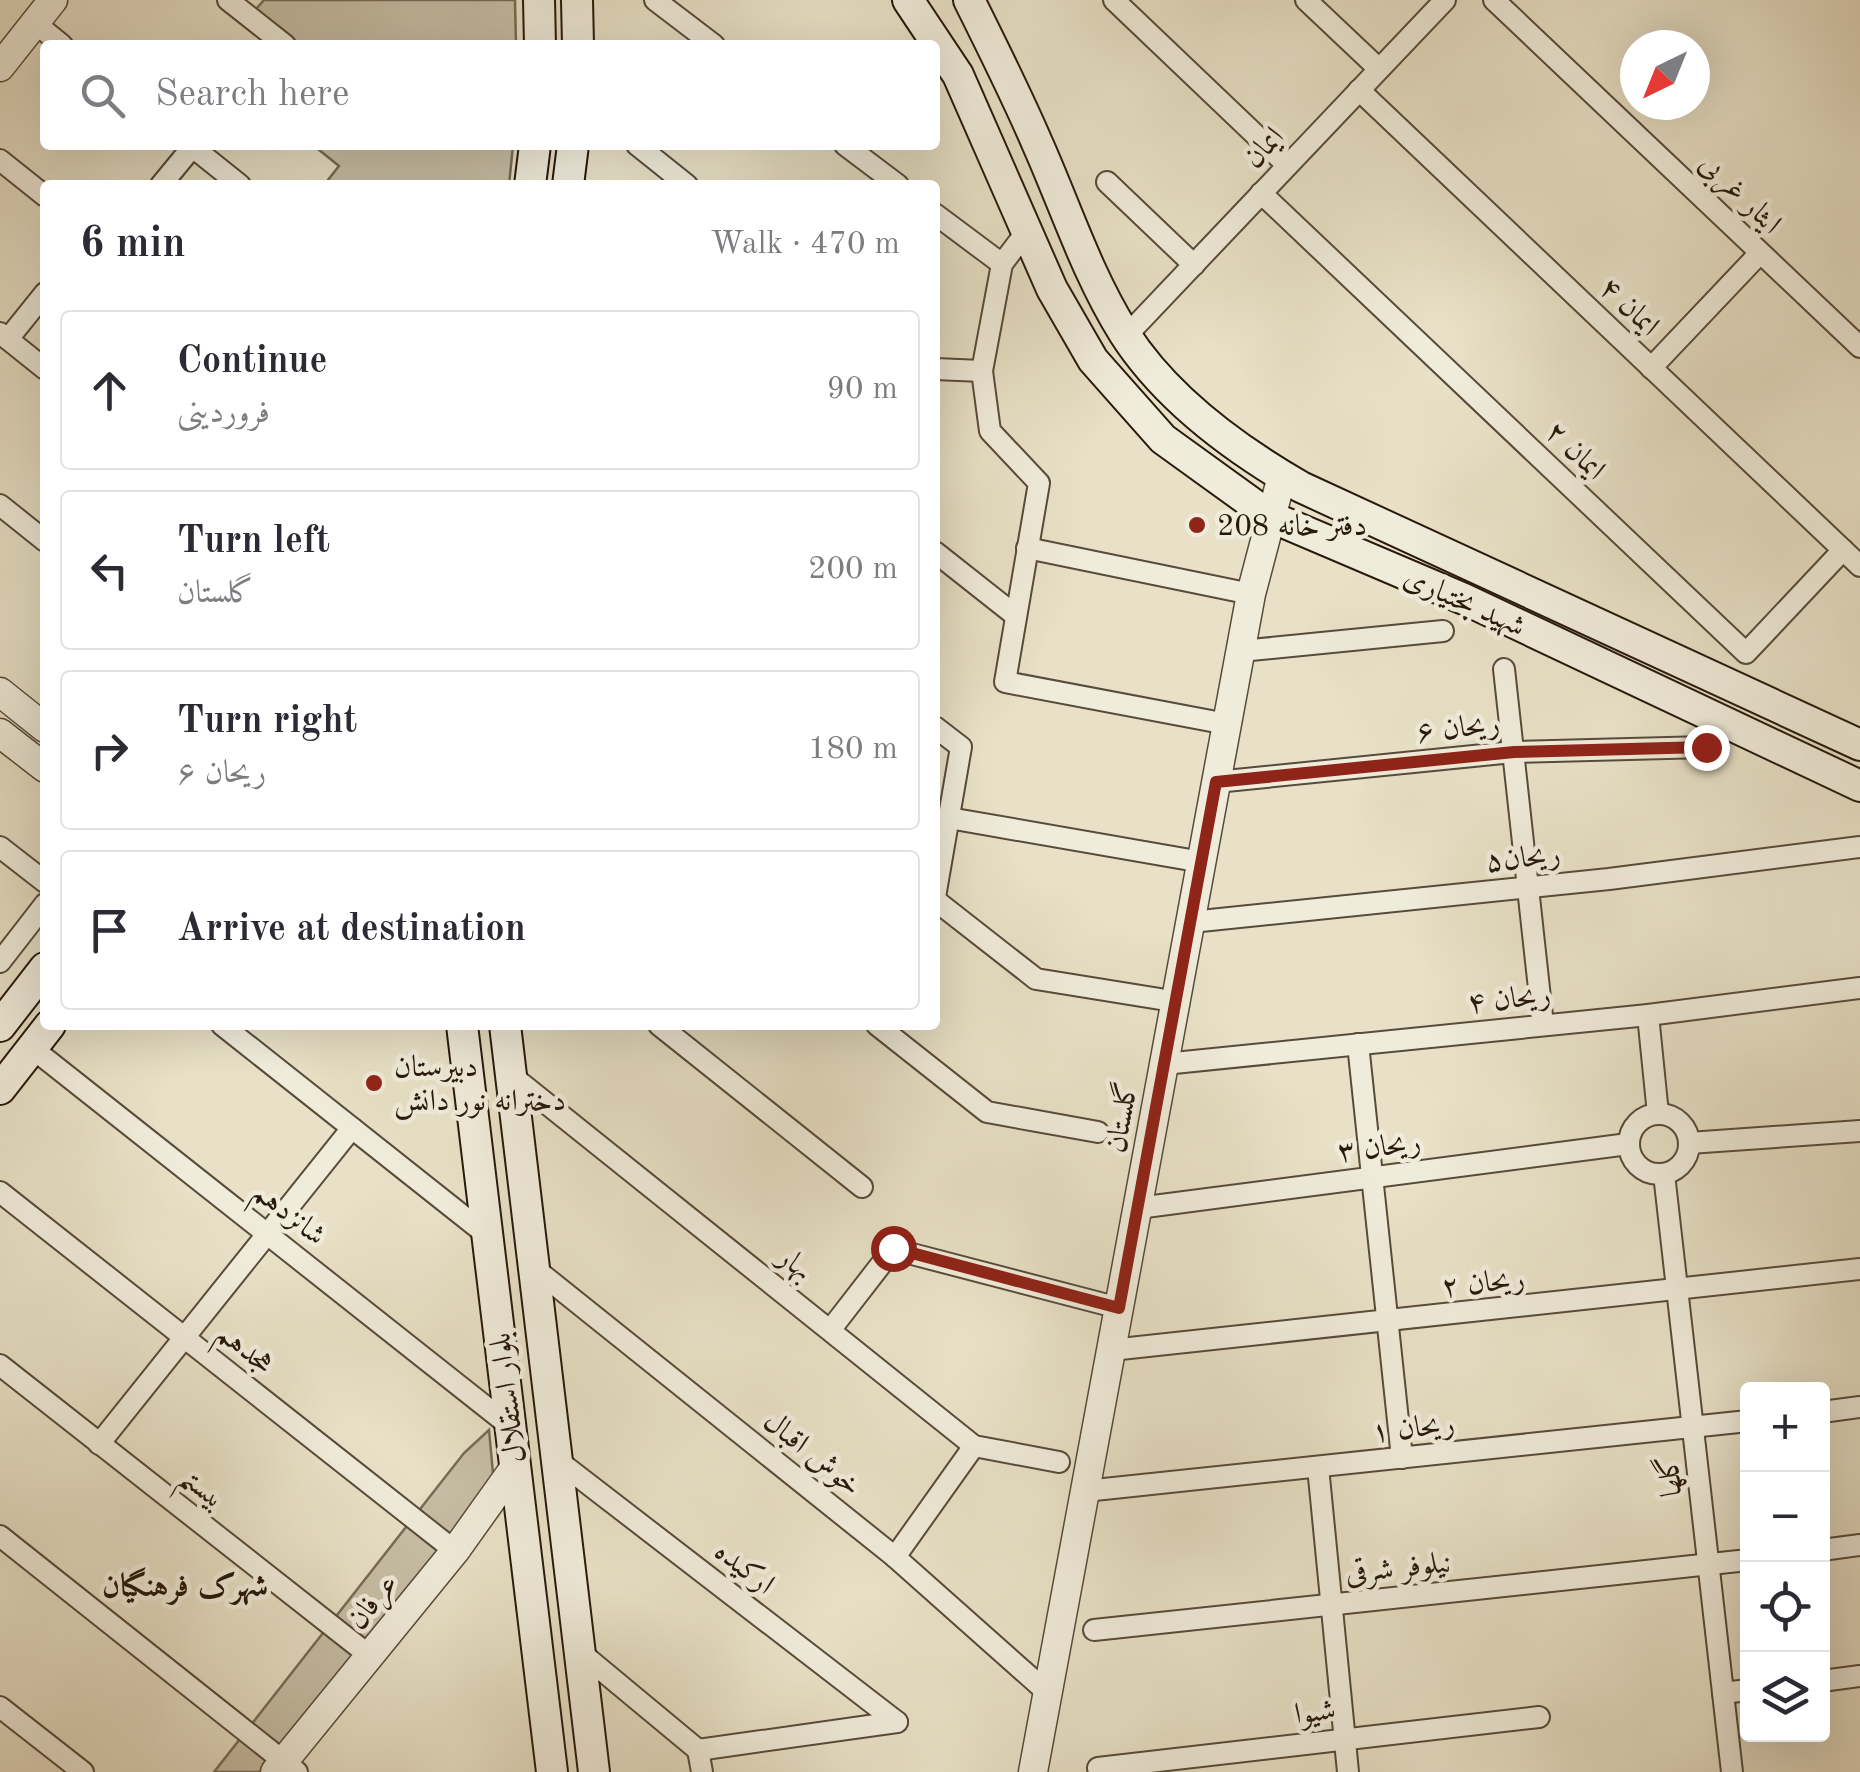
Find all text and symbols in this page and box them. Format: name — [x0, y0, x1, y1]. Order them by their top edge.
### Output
north arrow — [1620, 30, 1710, 120]
search box — [40, 40, 940, 150]
icon: search — [75, 68, 130, 123]
text: Search here — [155, 76, 350, 114]
street label: ایمان — [1239, 122, 1291, 175]
street label: ایثار غربی — [1690, 149, 1786, 243]
text: 6 min — [80, 224, 186, 266]
text: Walk · 470 m — [710, 229, 900, 261]
street label: ایمان ۴ — [1592, 272, 1664, 343]
text: Continue — [177, 343, 327, 381]
icon: ahead — [82, 363, 137, 418]
text: 90 m — [827, 374, 898, 406]
text: فروردینی — [177, 398, 270, 430]
street label: ایمان ۲ — [1538, 416, 1610, 487]
place label: دفتر خانه 208 — [1217, 512, 1367, 542]
marker: دفتر خانه 208 — [1186, 514, 1208, 536]
text: Turn left — [177, 523, 330, 561]
icon: left — [82, 543, 137, 598]
text: 200 m — [808, 554, 898, 586]
street label: شهید بختیاری — [1398, 563, 1530, 645]
text: گلستان — [177, 578, 254, 610]
text: Turn right — [177, 703, 357, 741]
street label: ریحان ۶ — [1415, 710, 1501, 748]
icon: right — [82, 723, 137, 778]
route end — [1684, 725, 1730, 771]
text: 180 m — [808, 734, 898, 766]
text: ریحان ۶ — [177, 758, 266, 790]
street label: ریحان۵ — [1484, 840, 1562, 878]
icon: arrive — [82, 903, 137, 958]
text: Arrive at destination — [177, 911, 526, 949]
street label: ریحان ۴ — [1466, 981, 1552, 1019]
place label: دبیرستان دخترانه نور دانش — [394, 1053, 566, 1120]
marker: دبیرستان دخترانه نور دانش — [363, 1072, 385, 1094]
street label: گلستان — [1097, 1079, 1144, 1155]
street label: ریحان ۳ — [1336, 1128, 1423, 1168]
street label: شانزدهم — [240, 1177, 331, 1261]
route start — [871, 1226, 917, 1272]
street label: بهار — [768, 1240, 818, 1289]
street label: ریحان ۲ — [1440, 1265, 1526, 1303]
street label: هجدهم — [204, 1318, 279, 1389]
street label: بلوار استقلال — [486, 1331, 533, 1465]
map controls — [1740, 1382, 1830, 1742]
button: + — [1740, 1382, 1830, 1472]
street label: خوش اقبال — [756, 1406, 866, 1504]
street label: ریحان ۱ — [1370, 1410, 1456, 1448]
street label: گلها — [1649, 1453, 1688, 1499]
street label: بیستم — [166, 1462, 230, 1525]
button: − — [1740, 1472, 1830, 1562]
street label: ارکیده — [708, 1536, 779, 1601]
street label: نیلوفر شرقی — [1344, 1548, 1453, 1592]
button: locate — [1740, 1562, 1830, 1652]
district label: شهرک فرهنگیان — [102, 1567, 268, 1606]
street label: عرفان — [343, 1569, 408, 1638]
button: layers — [1740, 1652, 1830, 1742]
street label: شیوا — [1293, 1696, 1338, 1732]

